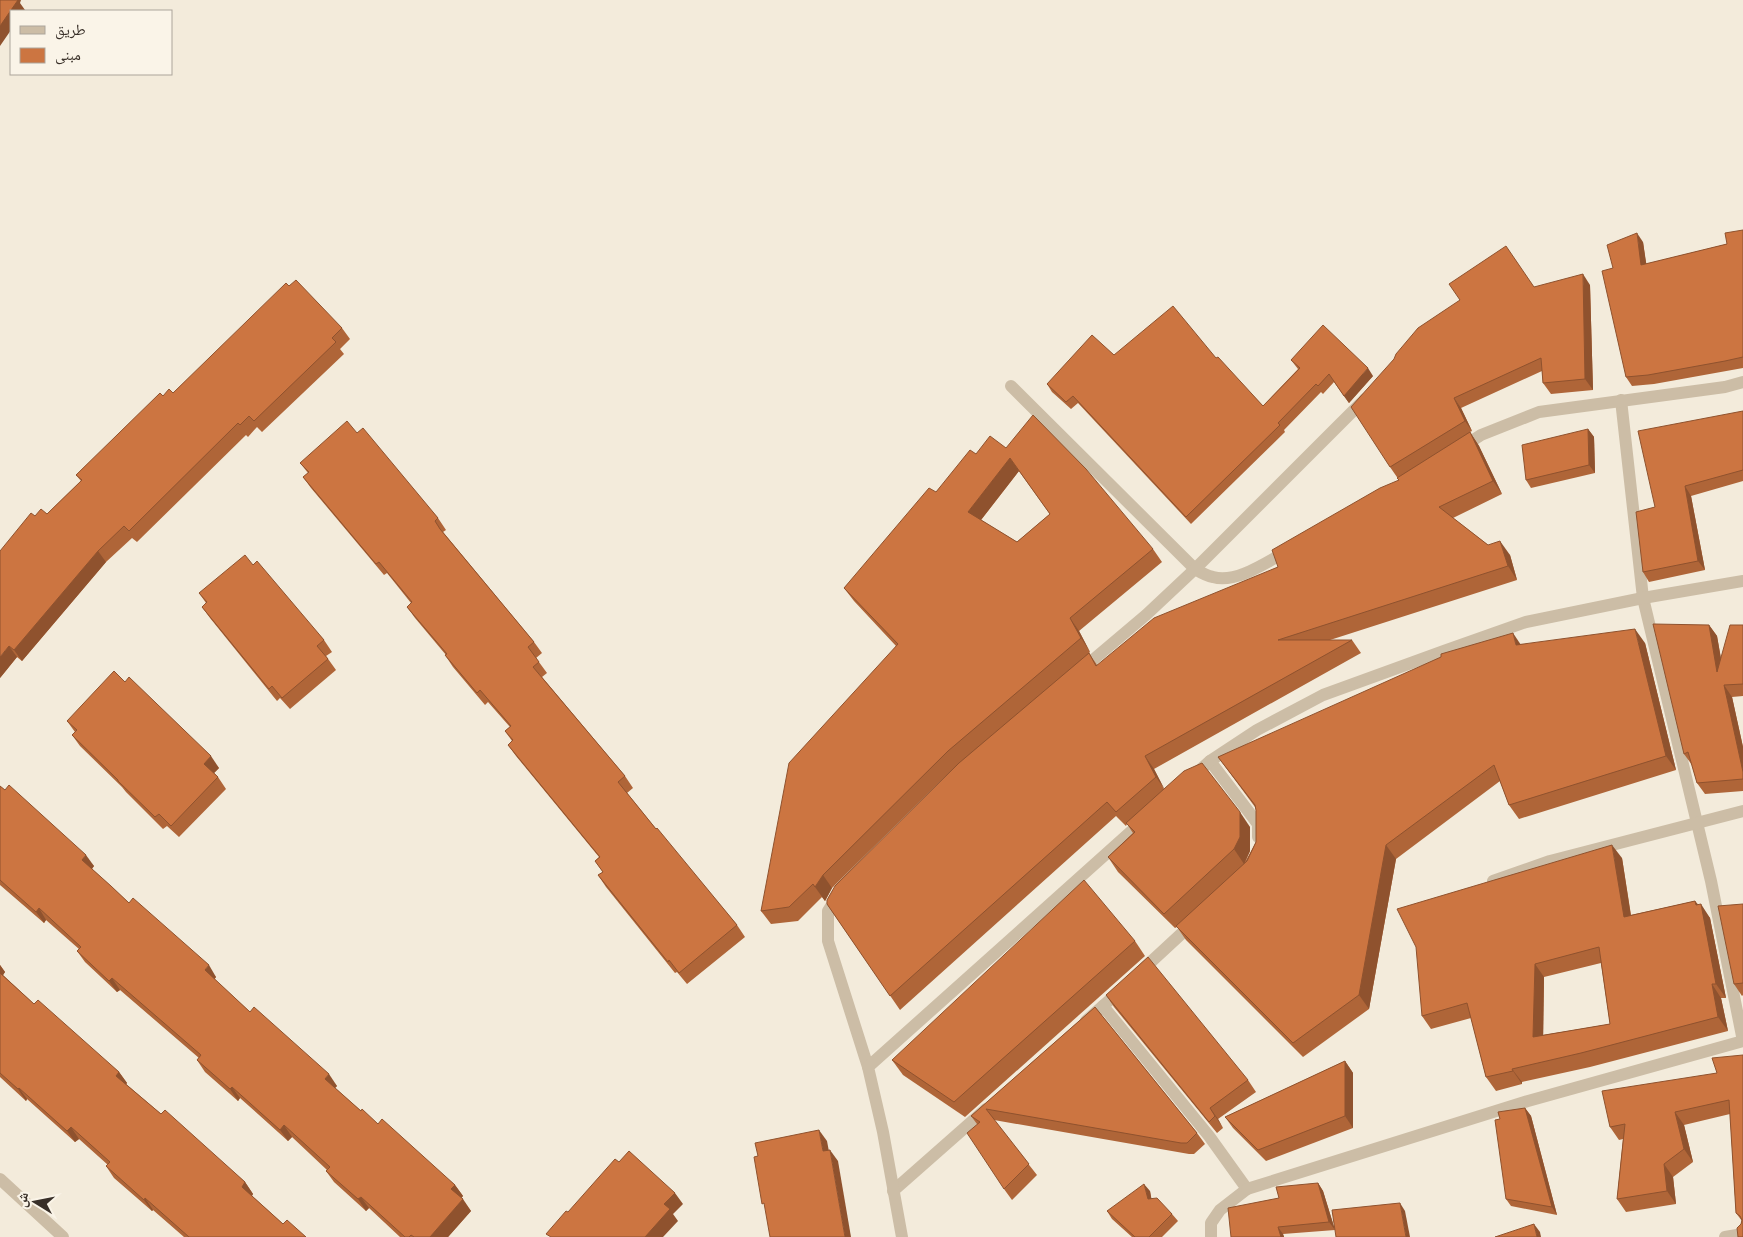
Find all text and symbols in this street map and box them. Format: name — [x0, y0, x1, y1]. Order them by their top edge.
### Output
legend — [10, 10, 172, 75]
text: طريق — [55, 21, 86, 40]
text: مبنى — [55, 46, 81, 65]
north arrow — [10, 1177, 60, 1227]
text: ش — [13, 1191, 32, 1209]

